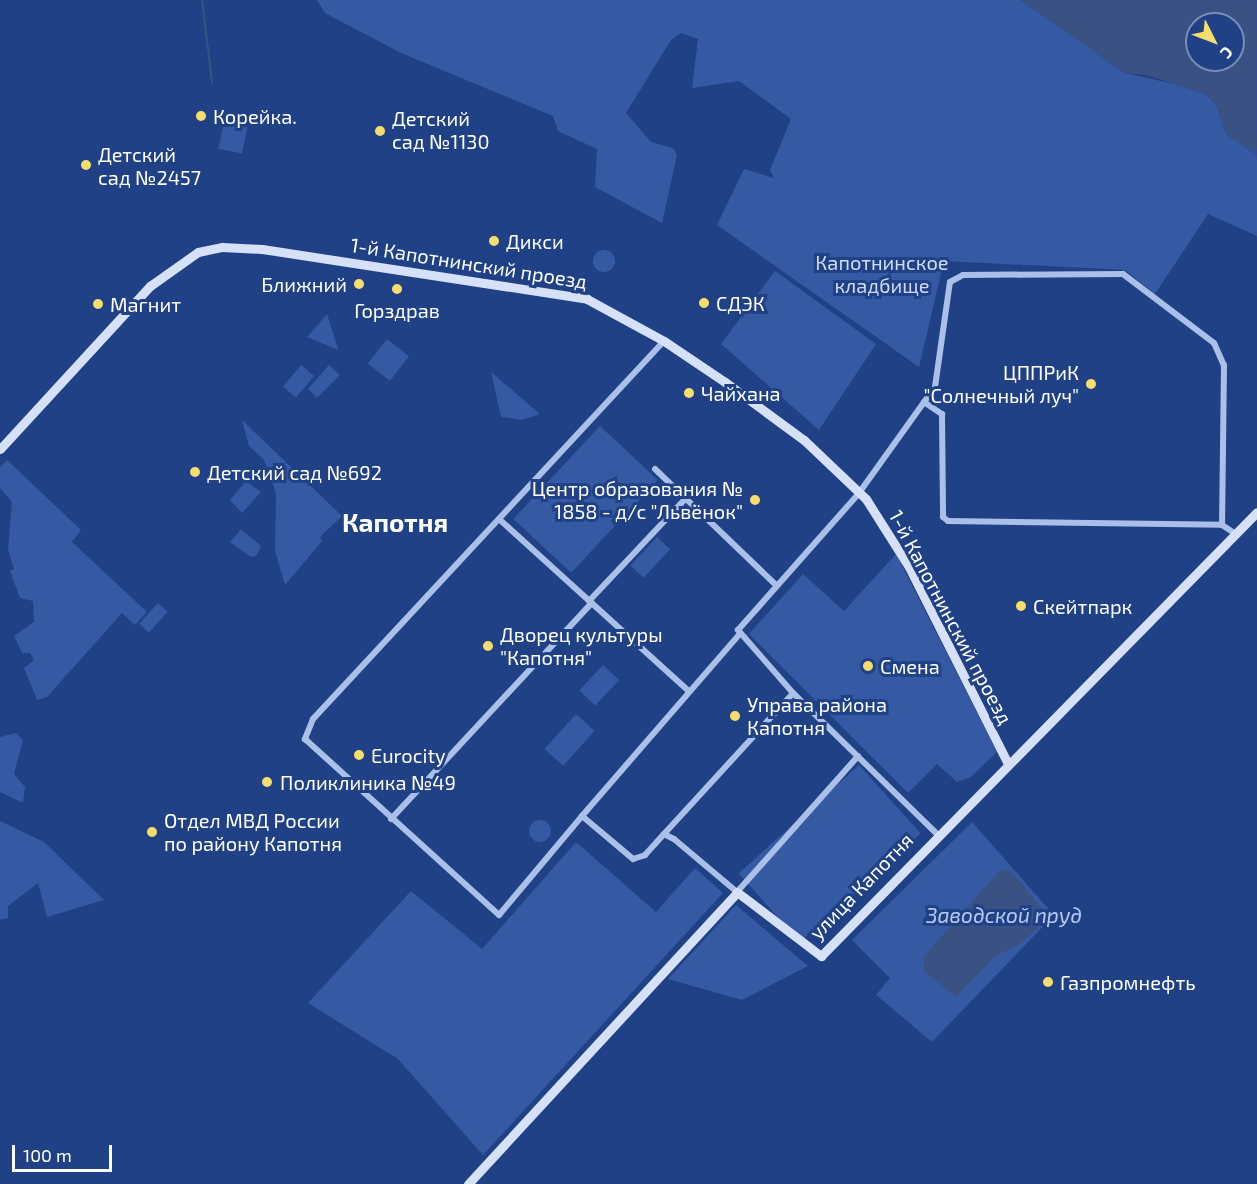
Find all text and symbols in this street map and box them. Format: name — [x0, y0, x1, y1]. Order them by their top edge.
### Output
north arrow — [1185, 12, 1245, 72]
text: С — [1217, 43, 1237, 63]
place label: Корейка. — [213, 104, 297, 128]
place label: Детский сад №1130 — [392, 107, 490, 154]
marker: Корейка. — [194, 109, 208, 123]
marker: Детский сад №1130 — [373, 124, 387, 138]
place label: Детский сад №2457 — [98, 142, 201, 189]
marker: Детский сад №2457 — [79, 158, 93, 172]
place label: Дикси — [506, 229, 564, 253]
street label: 1-й Капотнинский проезд — [349, 232, 589, 294]
marker: Дикси — [487, 234, 501, 248]
park label: Капотнинское кладбище — [815, 251, 949, 298]
place label: Ближний — [261, 272, 347, 296]
marker: Ближний — [352, 277, 366, 291]
marker: Горздрав — [390, 282, 404, 296]
place label: СДЭК — [716, 291, 765, 315]
place label: Магнит — [110, 292, 181, 316]
marker: СДЭК — [697, 296, 711, 310]
marker: Магнит — [91, 297, 105, 311]
place label: Горздрав — [354, 298, 440, 322]
place label: ЦППРиК "Солнечный луч" — [924, 360, 1079, 407]
marker: ЦППРиК "Солнечный луч" — [1084, 377, 1098, 391]
place label: Чайхана — [701, 381, 781, 405]
marker: Чайхана — [682, 386, 696, 400]
place label: Детский сад №692 — [207, 460, 382, 484]
marker: Детский сад №692 — [188, 465, 202, 479]
place label: Центр образования № 1858 - д/с "Львёнок" — [532, 476, 743, 523]
marker: Центр образования № 1858 - д/с "Львёнок" — [748, 493, 762, 507]
district label: Капотня — [342, 506, 448, 538]
street label: 1-й Капотнинский проезд — [884, 506, 1018, 728]
place label: Скейтпарк — [1033, 594, 1132, 618]
marker: Скейтпарк — [1014, 599, 1028, 613]
place label: Дворец культуры "Капотня" — [500, 622, 663, 669]
marker: Дворец культуры "Капотня" — [481, 639, 495, 653]
place label: Смена — [880, 654, 940, 678]
marker: Смена — [861, 659, 875, 673]
place label: Управа района Капотня — [747, 692, 887, 739]
marker: Управа района Капотня — [728, 709, 742, 723]
place label: Eurocity — [371, 743, 446, 767]
marker: Eurocity — [352, 748, 366, 762]
place label: Поликлиника №49 — [280, 770, 456, 794]
marker: Поликлиника №49 — [258, 773, 276, 791]
place label: Отдел МВД России по району Капотня — [164, 808, 342, 855]
marker: Отдел МВД России по району Капотня — [145, 825, 159, 839]
street label: улица Капотня — [804, 828, 918, 944]
water label: Заводской пруд — [926, 902, 1082, 928]
place label: Газпромнефть — [1060, 970, 1195, 994]
marker: Газпромнефть — [1041, 975, 1055, 989]
scale bar — [15, 1133, 116, 1171]
text: 100 m — [23, 1144, 72, 1166]

